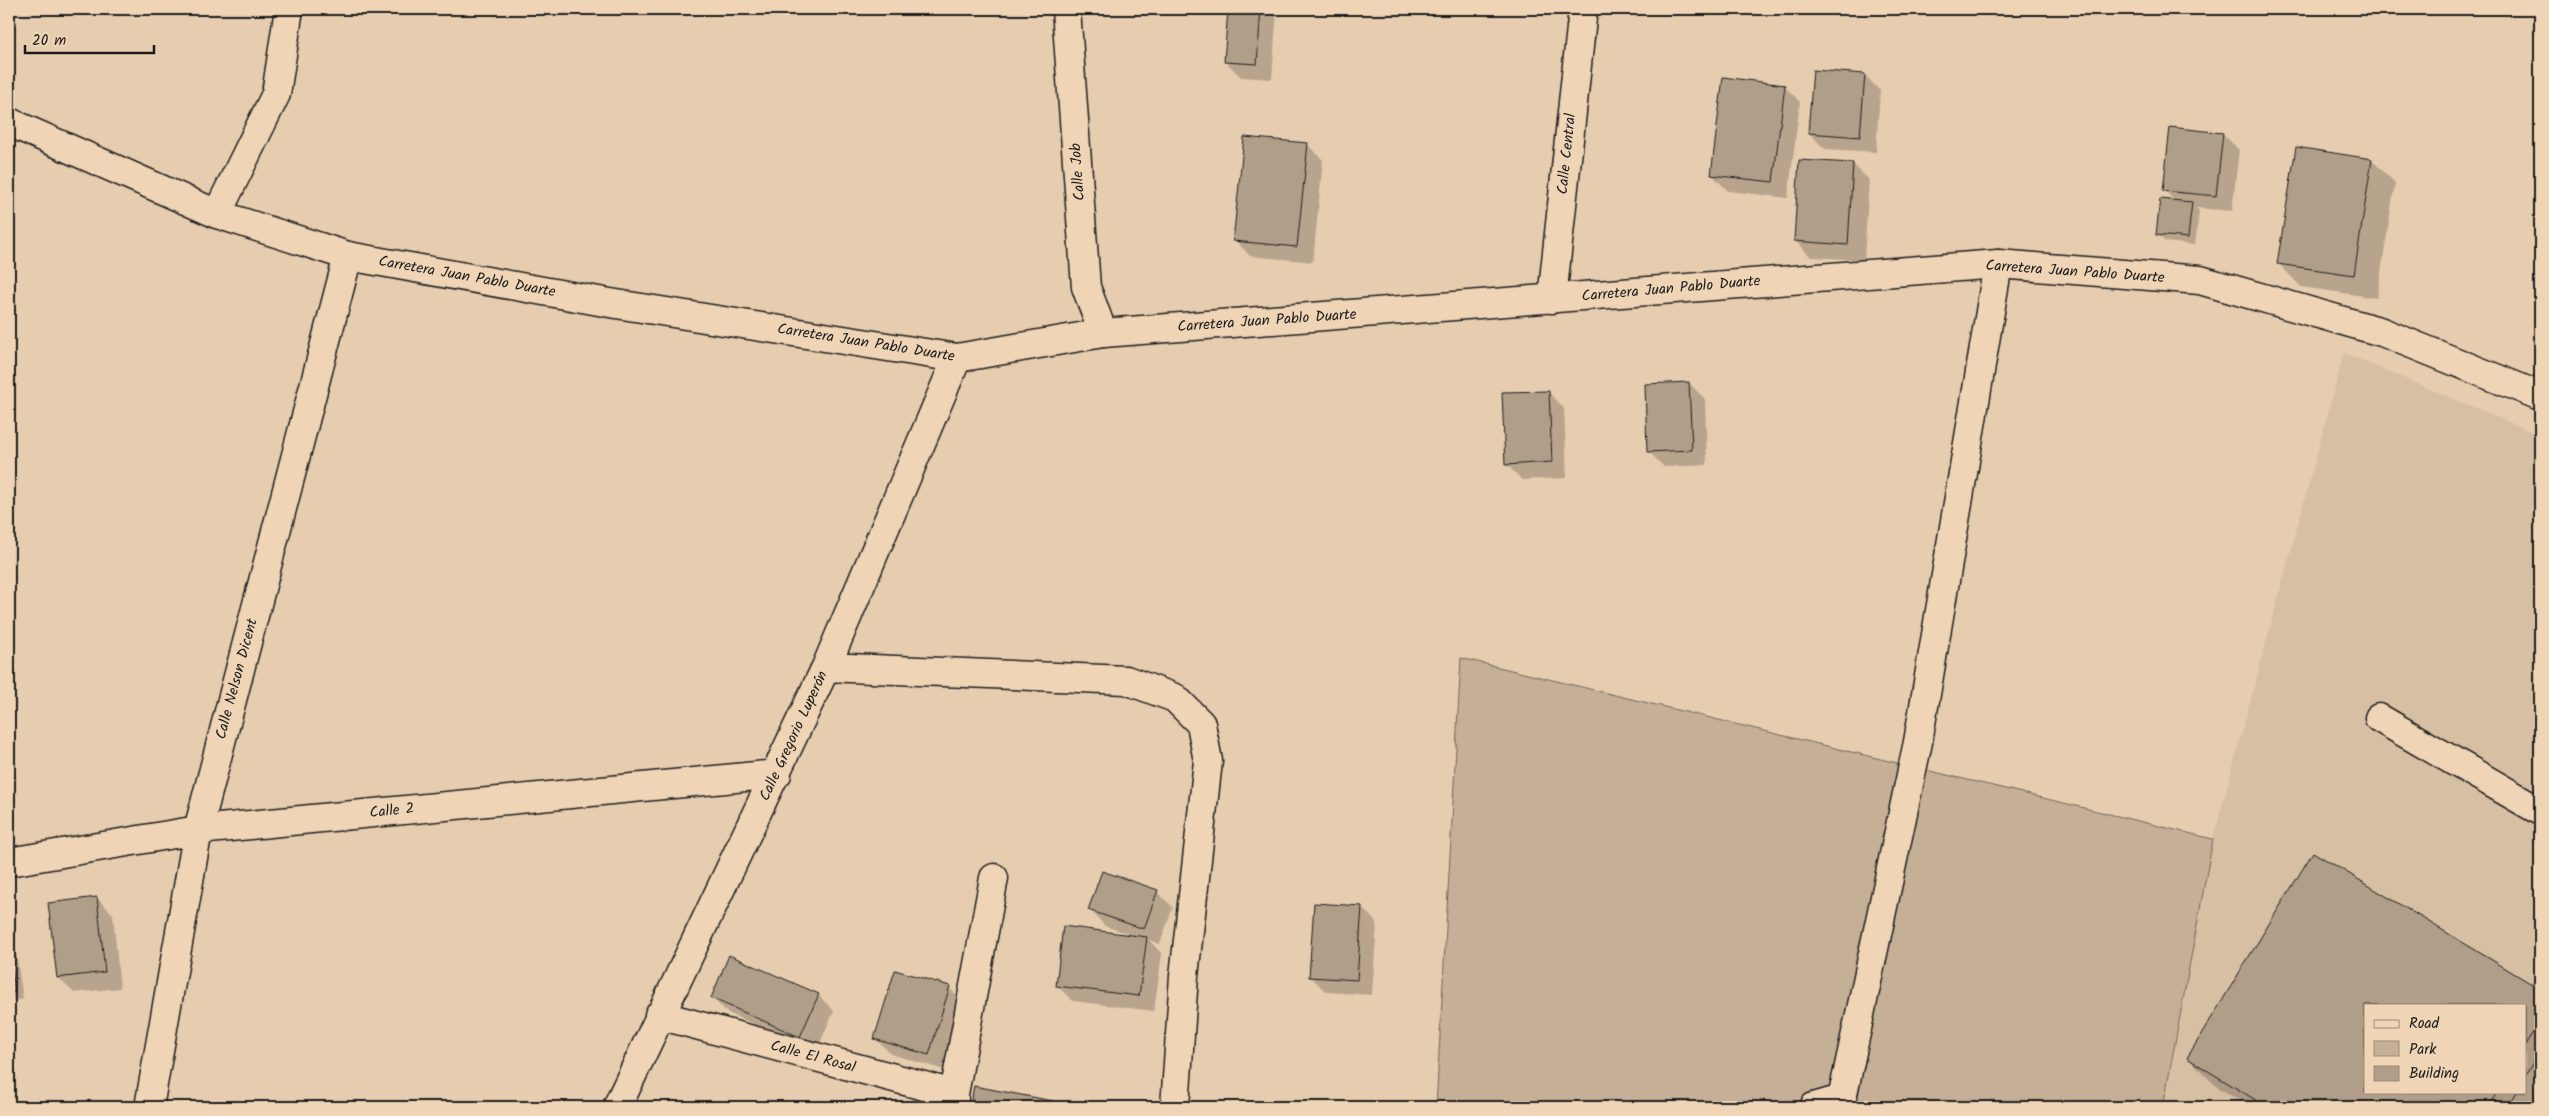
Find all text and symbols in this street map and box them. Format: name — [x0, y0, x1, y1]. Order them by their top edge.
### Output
scale bar — [25, 22, 154, 54]
text: 20 m — [32, 29, 66, 53]
street label: Calle Central — [1551, 112, 1583, 196]
street label: Calle Job — [1064, 142, 1092, 202]
street label: Carretera Juan Pablo Duarte — [377, 250, 558, 304]
street label: Carretera Juan Pablo Duarte — [1985, 254, 2166, 290]
street label: Carretera Juan Pablo Duarte — [1581, 269, 1762, 309]
street label: Carretera Juan Pablo Duarte — [1177, 303, 1358, 339]
street label: Carretera Juan Pablo Duarte — [775, 317, 957, 369]
street label: Calle Nelson Dicent — [209, 616, 265, 742]
street label: Calle Gregorio Luperón — [753, 667, 835, 805]
street label: Calle 2 — [368, 797, 416, 825]
legend — [2364, 1004, 2526, 1094]
text: Road — [2409, 1012, 2440, 1036]
street label: Calle El Rosal — [768, 1034, 859, 1080]
text: Park — [2409, 1038, 2437, 1062]
text: Building — [2409, 1062, 2459, 1086]

